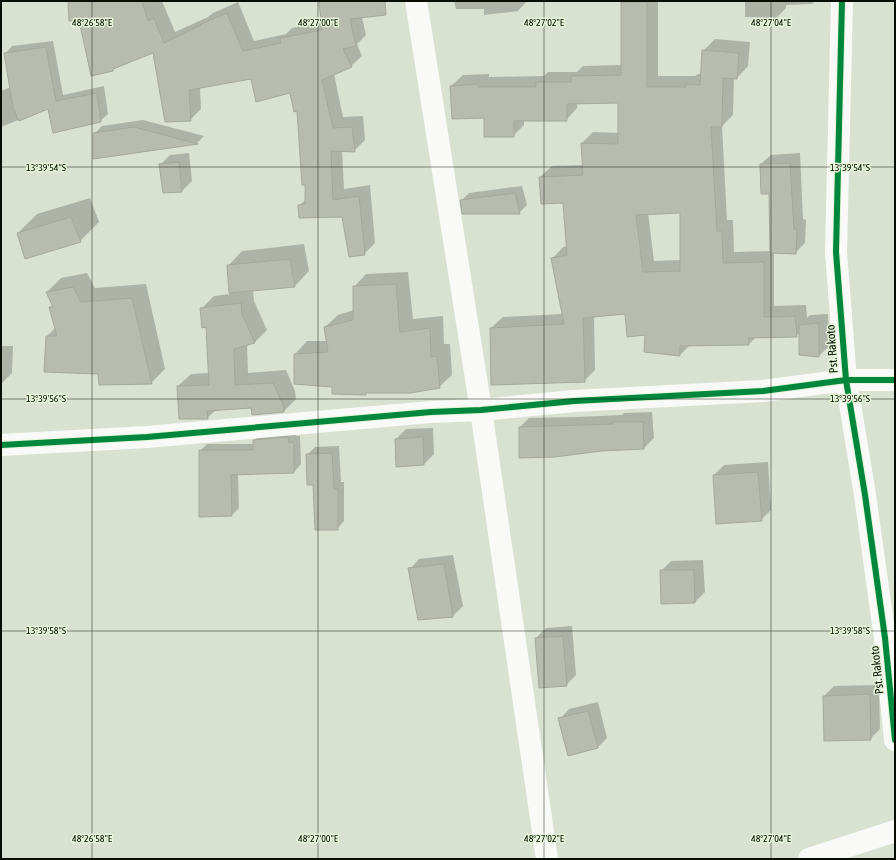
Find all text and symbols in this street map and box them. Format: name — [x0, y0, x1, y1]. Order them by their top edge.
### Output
text: 48°26'58"E — [72, 17, 113, 28]
text: 48°27'00"E — [298, 17, 339, 28]
text: 48°27'02"E — [524, 17, 565, 28]
text: 48°27'04"E — [751, 17, 792, 28]
text: 13°39'54"S — [26, 162, 66, 173]
text: 13°39'54"S — [830, 162, 870, 173]
street label: Pst. Rakoto — [823, 324, 841, 374]
text: 13°39'56"S — [26, 393, 66, 404]
text: 13°39'56"S — [830, 393, 870, 404]
text: 13°39'58"S — [26, 625, 66, 636]
text: 13°39'58"S — [830, 625, 870, 636]
street label: Pst. Rakoto — [867, 645, 887, 695]
text: 48°26'58"E — [72, 833, 113, 844]
text: 48°27'00"E — [298, 833, 339, 844]
text: 48°27'02"E — [524, 833, 565, 844]
text: 48°27'04"E — [751, 833, 792, 844]

